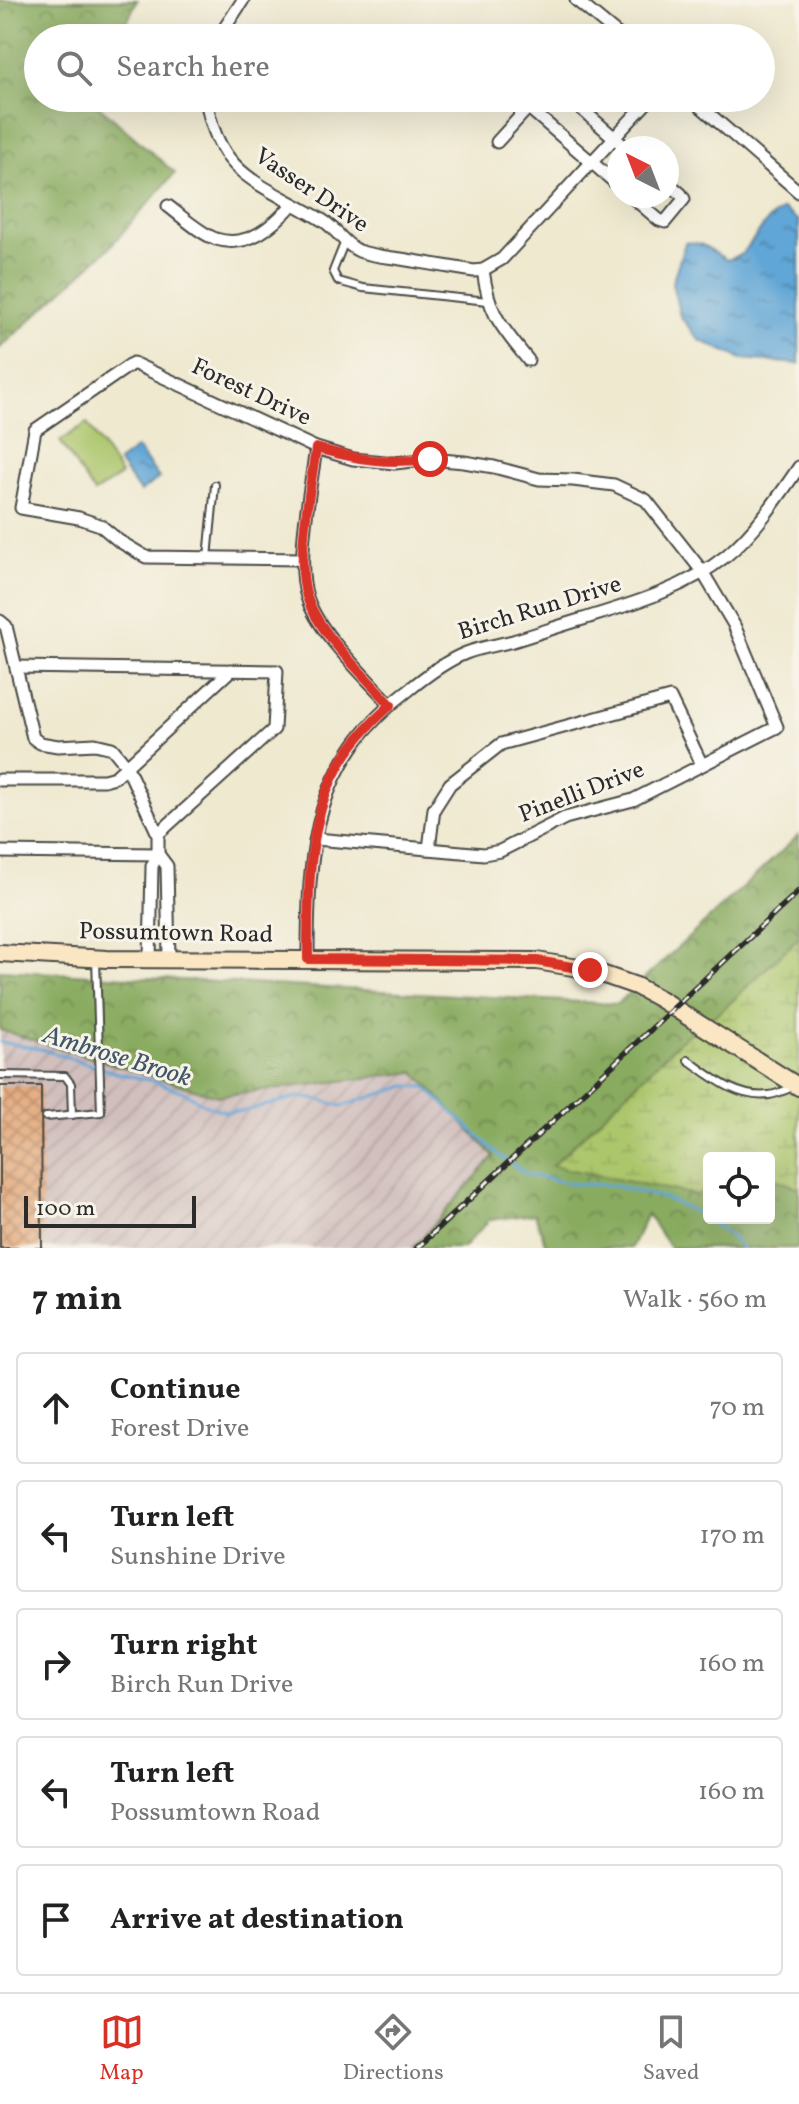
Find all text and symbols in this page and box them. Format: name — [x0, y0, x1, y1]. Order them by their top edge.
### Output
search box — [24, 24, 775, 112]
icon: search — [52, 46, 96, 90]
text: Search here — [116, 47, 270, 89]
north arrow — [607, 136, 679, 208]
street label: Vasser Drive — [247, 140, 375, 242]
street label: Forest Drive — [186, 350, 316, 436]
route start — [412, 441, 448, 477]
street label: Birch Run Drive — [454, 568, 626, 650]
street label: Pinelli Drive — [514, 754, 650, 832]
street label: Possumtown Road — [79, 915, 273, 953]
route end — [572, 952, 608, 988]
water label: Ambrose Brook — [38, 1017, 196, 1097]
map controls — [703, 1152, 775, 1224]
button: locate — [703, 1152, 775, 1224]
scale bar — [24, 1192, 196, 1228]
text: 100 m — [36, 1194, 95, 1225]
text: 7 min — [32, 1277, 122, 1324]
text: Walk · 560 m — [623, 1282, 767, 1318]
text: Continue — [110, 1369, 241, 1411]
icon: ahead — [34, 1386, 78, 1430]
text: 70 m — [710, 1390, 765, 1426]
text: Forest Drive — [110, 1411, 249, 1447]
text: Turn left — [110, 1497, 234, 1539]
icon: left — [34, 1514, 78, 1558]
text: 170 m — [700, 1518, 765, 1554]
text: Sunshine Drive — [110, 1539, 286, 1575]
text: Turn right — [110, 1625, 258, 1667]
icon: right — [34, 1642, 78, 1686]
text: 160 m — [698, 1646, 765, 1682]
text: Birch Run Drive — [110, 1667, 293, 1703]
text: Turn left — [110, 1753, 234, 1795]
icon: left — [34, 1770, 78, 1814]
text: 160 m — [698, 1774, 765, 1810]
text: Possumtown Road — [110, 1795, 320, 1831]
icon: arrive — [34, 1898, 78, 1942]
text: Arrive at destination — [110, 1899, 404, 1941]
tab: Map — [100, 2010, 144, 2089]
tab: Directions — [343, 2010, 444, 2089]
tab: Saved — [643, 2010, 699, 2089]

